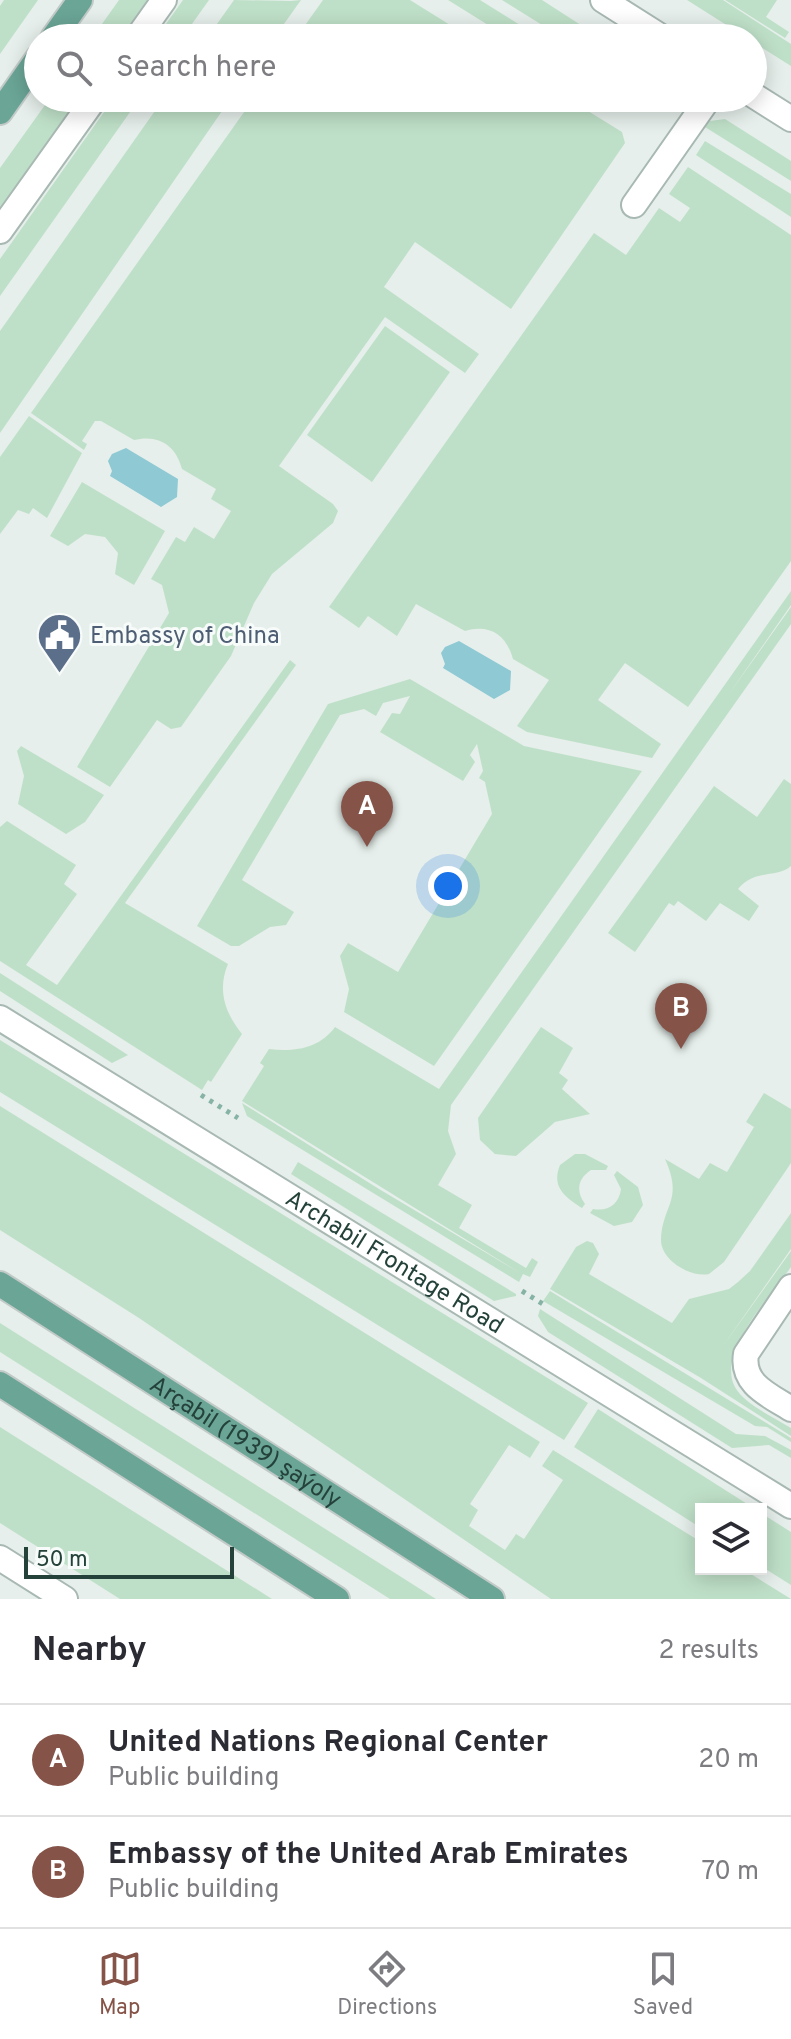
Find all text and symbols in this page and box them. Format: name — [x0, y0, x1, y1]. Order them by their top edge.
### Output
search box — [24, 24, 767, 112]
icon: search — [52, 46, 96, 90]
text: Search here — [116, 50, 276, 87]
public building icon: Embassy of China — [35, 611, 83, 674]
place label: Embassy of China — [90, 622, 280, 652]
pin: A — [341, 781, 393, 847]
your location — [428, 866, 468, 906]
pin: B — [655, 983, 707, 1049]
street label: Archabil Frontage Road — [279, 1185, 509, 1342]
street label: Arçabil (1939) şaýoly — [143, 1371, 347, 1516]
map controls — [695, 1503, 767, 1575]
button: layers — [695, 1503, 767, 1575]
scale bar — [24, 1543, 234, 1579]
text: 50 m — [36, 1547, 88, 1574]
text: Nearby — [32, 1630, 147, 1673]
text: 2 results — [659, 1635, 759, 1668]
text: United Nations Regional Center — [108, 1725, 548, 1762]
text: A — [49, 1744, 67, 1777]
text: 20 m — [698, 1744, 759, 1777]
text: Public building — [108, 1762, 279, 1795]
text: Embassy of the United Arab Emirates — [108, 1837, 629, 1874]
text: B — [49, 1856, 67, 1889]
text: 70 m — [701, 1856, 759, 1889]
text: Public building — [108, 1874, 279, 1907]
tab: Map — [98, 1947, 142, 2022]
tab: Directions — [337, 1947, 437, 2022]
tab: Saved — [633, 1947, 693, 2022]

